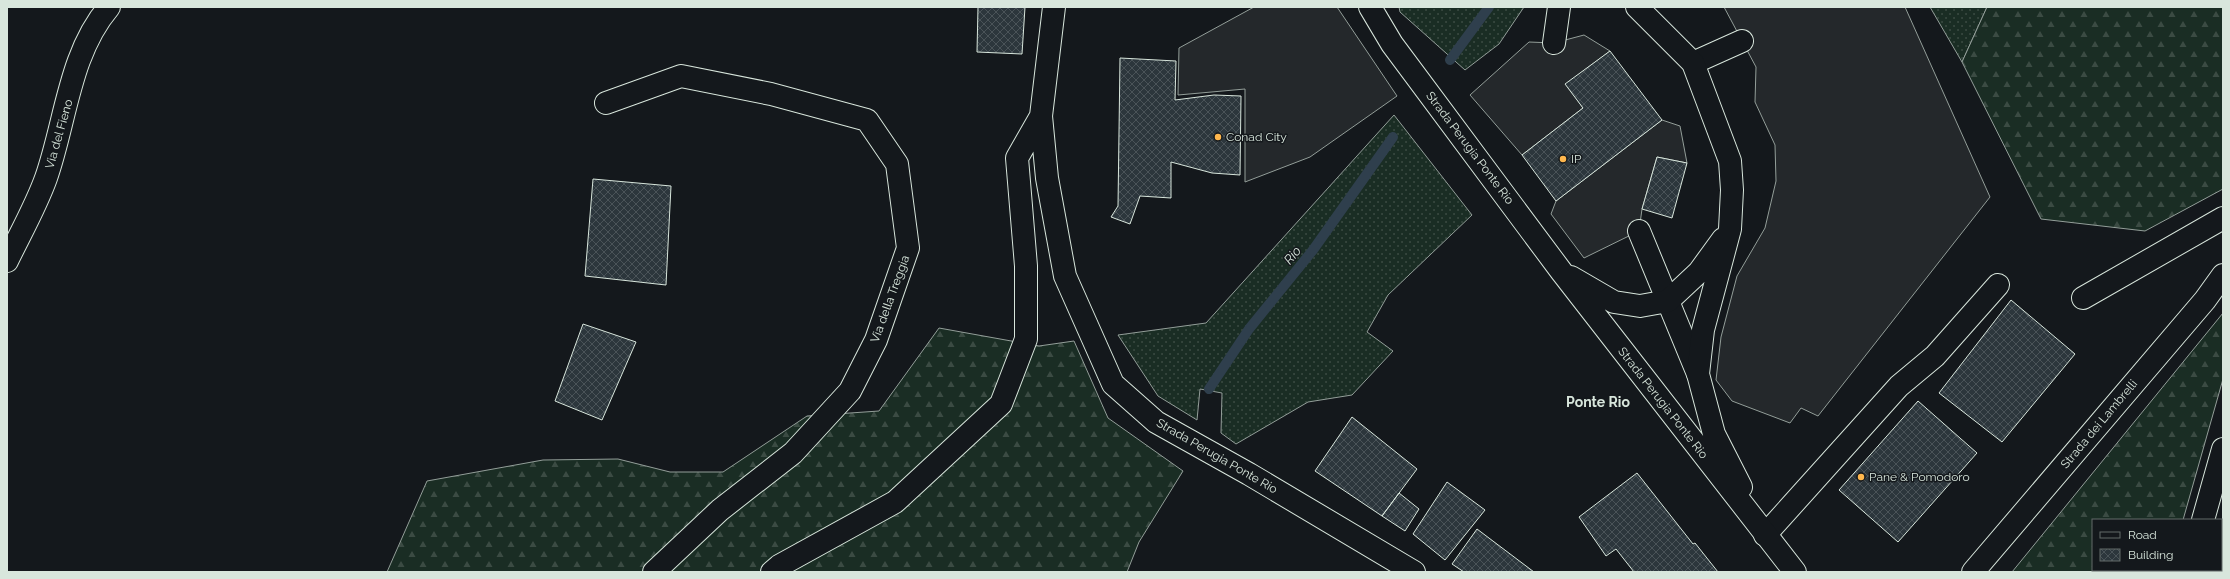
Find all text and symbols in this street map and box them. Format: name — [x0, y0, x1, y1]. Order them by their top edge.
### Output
street label: Strada Perugia Ponte Rio — [1423, 89, 1517, 207]
street label: Via del Fieno — [42, 98, 76, 170]
place label: Conad City — [1226, 130, 1287, 144]
marker: Conad City — [1213, 132, 1223, 142]
place label: IP — [1571, 152, 1582, 166]
marker: IP — [1558, 154, 1568, 164]
water label: Rio — [1281, 243, 1304, 267]
street label: Via della Treggia — [868, 253, 912, 345]
street label: Strada Perugia Ponte Rio — [1615, 345, 1711, 461]
street label: Strada dei Lambrelli — [2058, 377, 2140, 471]
district label: Ponte Rio — [1566, 394, 1630, 410]
street label: Strada Perugia Ponte Rio — [1154, 416, 1280, 496]
place label: Pane & Pomodoro — [1869, 470, 1970, 484]
marker: Pane & Pomodoro — [1856, 472, 1866, 482]
legend — [2092, 519, 2222, 571]
text: Road — [2128, 528, 2157, 542]
text: Building — [2128, 548, 2174, 562]

